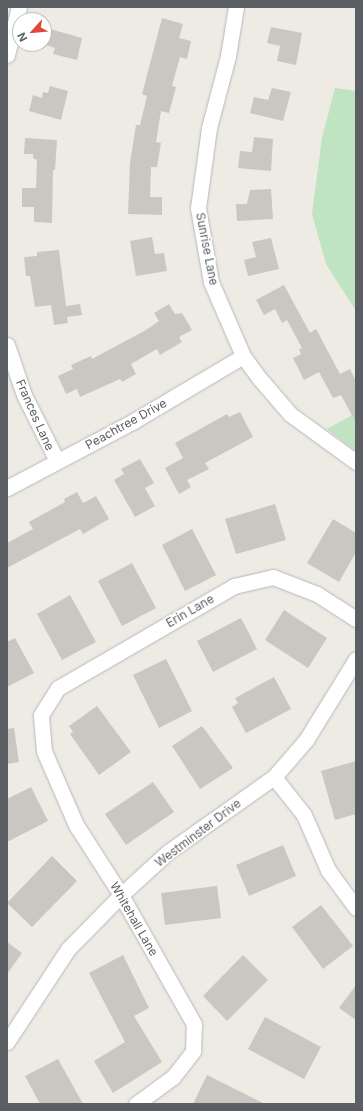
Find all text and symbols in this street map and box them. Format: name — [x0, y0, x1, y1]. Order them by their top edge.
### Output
north arrow — [12, 12, 52, 52]
text: N — [14, 30, 30, 44]
street label: Sunrise Lane — [193, 211, 221, 287]
street label: Frances Lane — [13, 377, 57, 453]
street label: Peachtree Drive — [83, 396, 169, 452]
street label: Erin Lane — [163, 592, 217, 630]
street label: Westminster Drive — [152, 796, 244, 870]
street label: Whitehall Lane — [107, 879, 161, 959]

